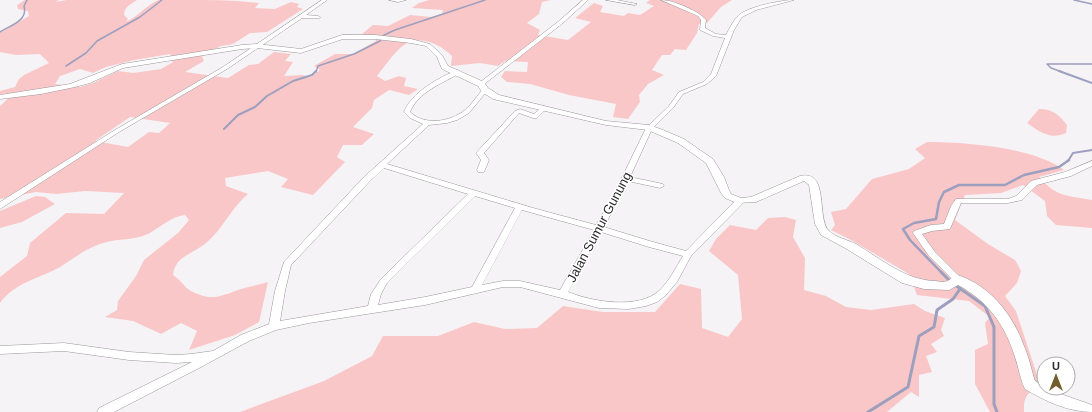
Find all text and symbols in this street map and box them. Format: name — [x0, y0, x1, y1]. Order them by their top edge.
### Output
street label: Jalan Sumur Gunung — [564, 169, 634, 285]
north arrow — [1036, 356, 1076, 396]
text: U — [1052, 360, 1060, 372]

